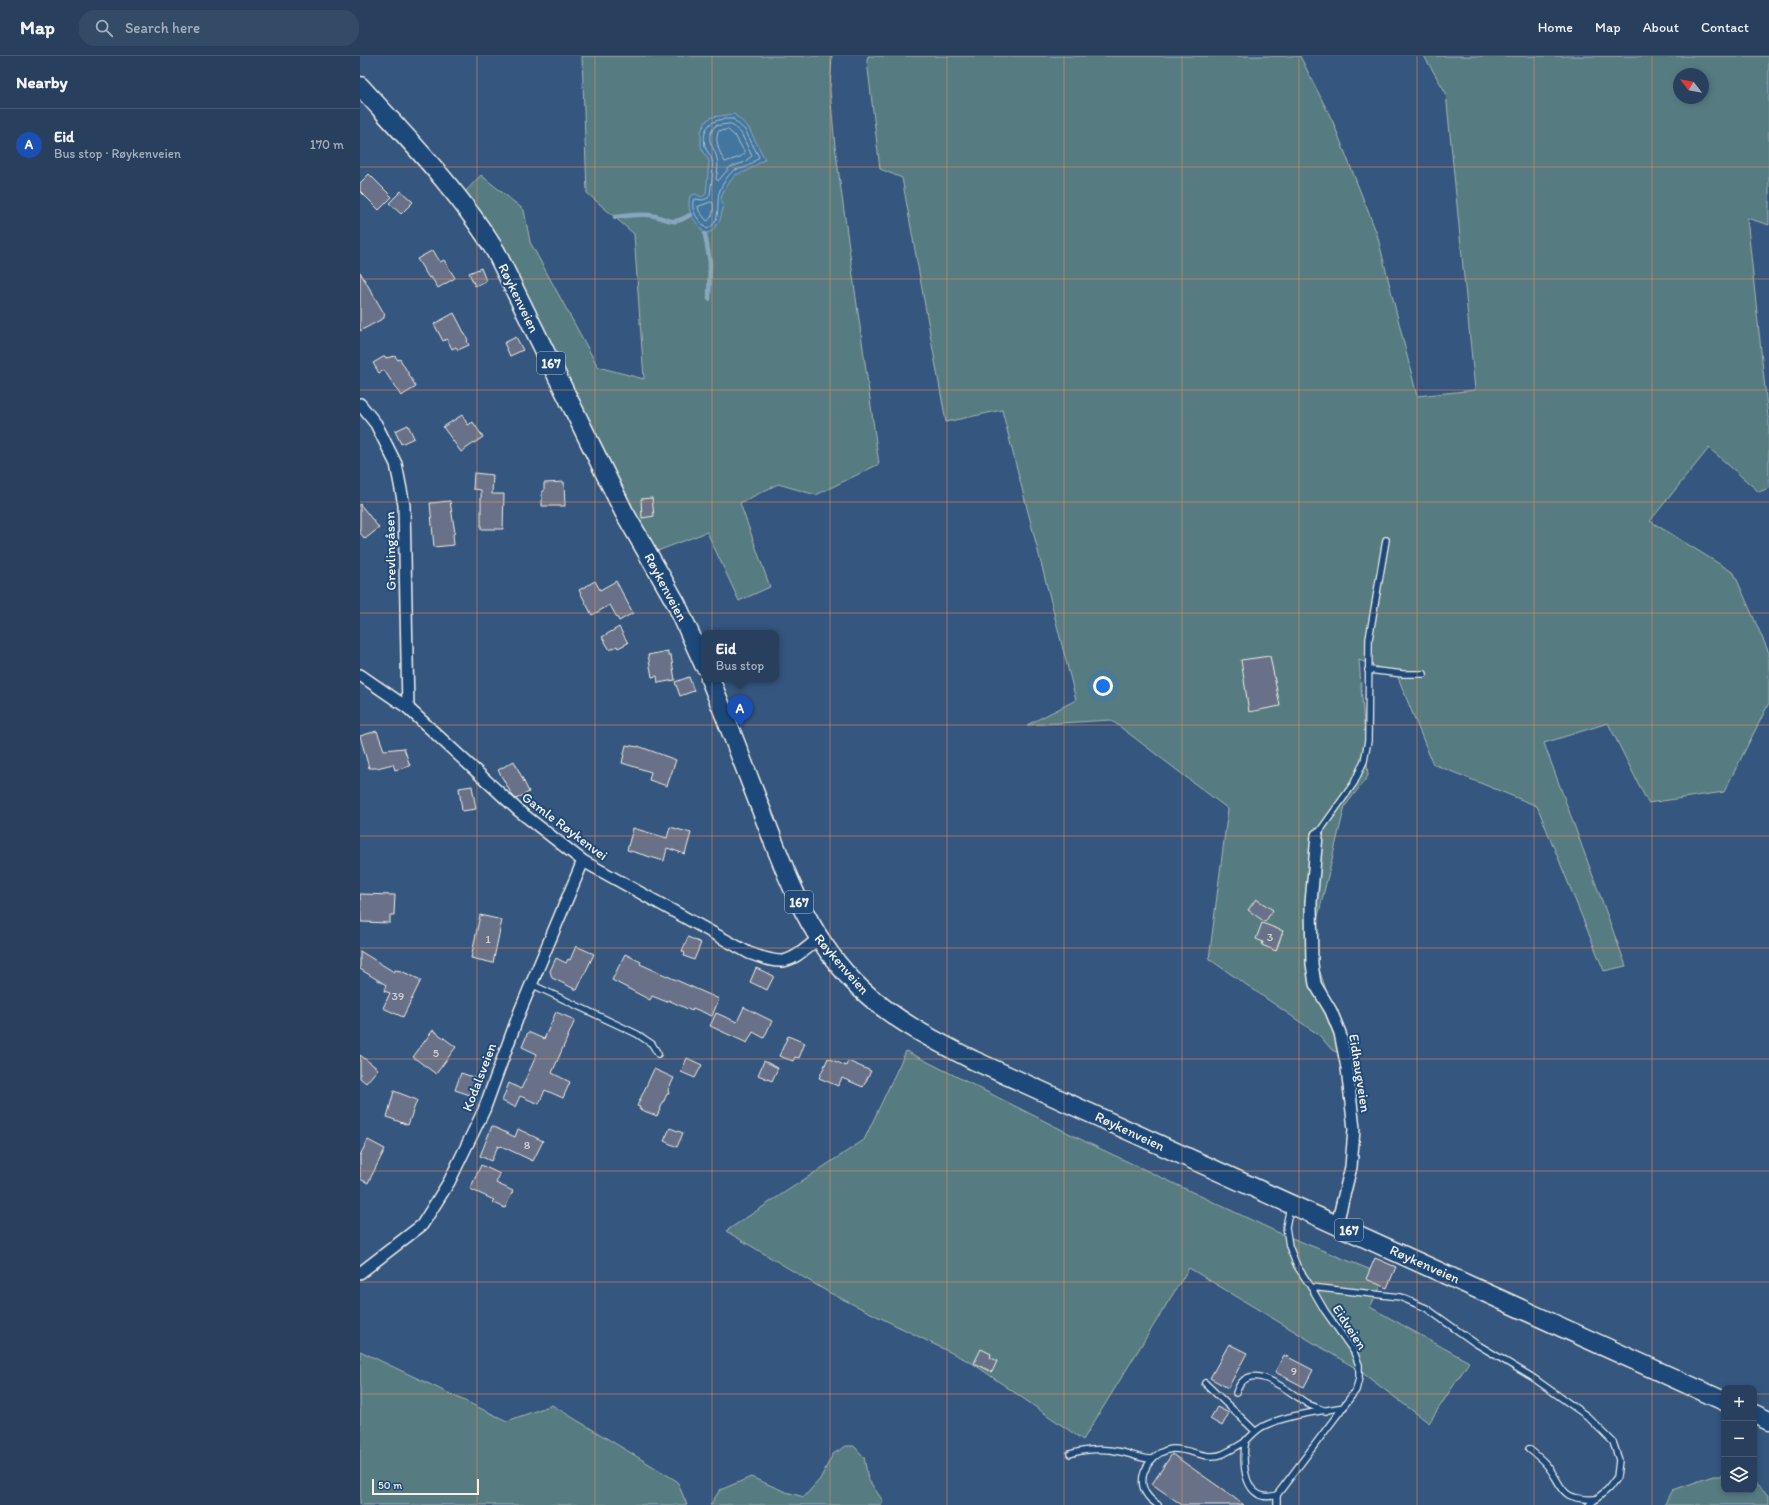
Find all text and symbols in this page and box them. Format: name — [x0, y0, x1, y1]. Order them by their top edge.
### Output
search box — [79, 10, 359, 46]
text: Map — [20, 16, 55, 39]
icon: search — [93, 17, 115, 39]
text: Search here — [125, 19, 200, 37]
text: Home — [1538, 19, 1573, 36]
text: Map — [1595, 19, 1621, 36]
text: About — [1643, 19, 1679, 36]
text: Contact — [1701, 19, 1749, 36]
north arrow — [1673, 68, 1709, 104]
text: Nearby — [16, 72, 68, 92]
text: Eid — [54, 128, 74, 146]
text: A — [25, 137, 33, 152]
text: 170 m — [310, 137, 344, 152]
text: Bus stop · Røykenveien — [54, 146, 181, 161]
street label: Røykenveien — [495, 261, 543, 336]
road number: 167 — [537, 352, 565, 374]
street label: Grevlingåsen — [381, 511, 400, 591]
street label: Røykenveien — [640, 550, 691, 625]
popup — [701, 630, 779, 682]
text: Eid — [716, 640, 736, 658]
text: Bus stop — [716, 658, 764, 673]
your location — [1093, 676, 1113, 696]
pin: A — [727, 695, 753, 728]
street label: Gamle Røykenvei — [518, 789, 611, 864]
road number: 167 — [785, 891, 813, 913]
house number: 3 — [1267, 930, 1274, 944]
street label: Røykenveien — [811, 931, 873, 999]
house number: 1 — [485, 932, 491, 946]
house number: 39 — [392, 989, 404, 1003]
street label: Eidhaugveien — [1345, 1033, 1374, 1114]
street label: Kodalsveien — [459, 1040, 500, 1114]
house number: 5 — [433, 1046, 439, 1060]
street label: Røykenveien — [1092, 1108, 1168, 1155]
house number: 8 — [524, 1138, 531, 1152]
road number: 167 — [1335, 1219, 1363, 1241]
street label: Røykenveien — [1387, 1241, 1463, 1288]
street label: Eidveien — [1329, 1302, 1370, 1353]
house number: 9 — [1291, 1364, 1297, 1378]
map controls — [1721, 1385, 1757, 1493]
button: + — [1721, 1385, 1757, 1421]
button: − — [1721, 1421, 1757, 1457]
button: layers — [1721, 1457, 1757, 1493]
scale bar — [372, 1477, 479, 1496]
text: 50 m — [378, 1479, 402, 1492]

